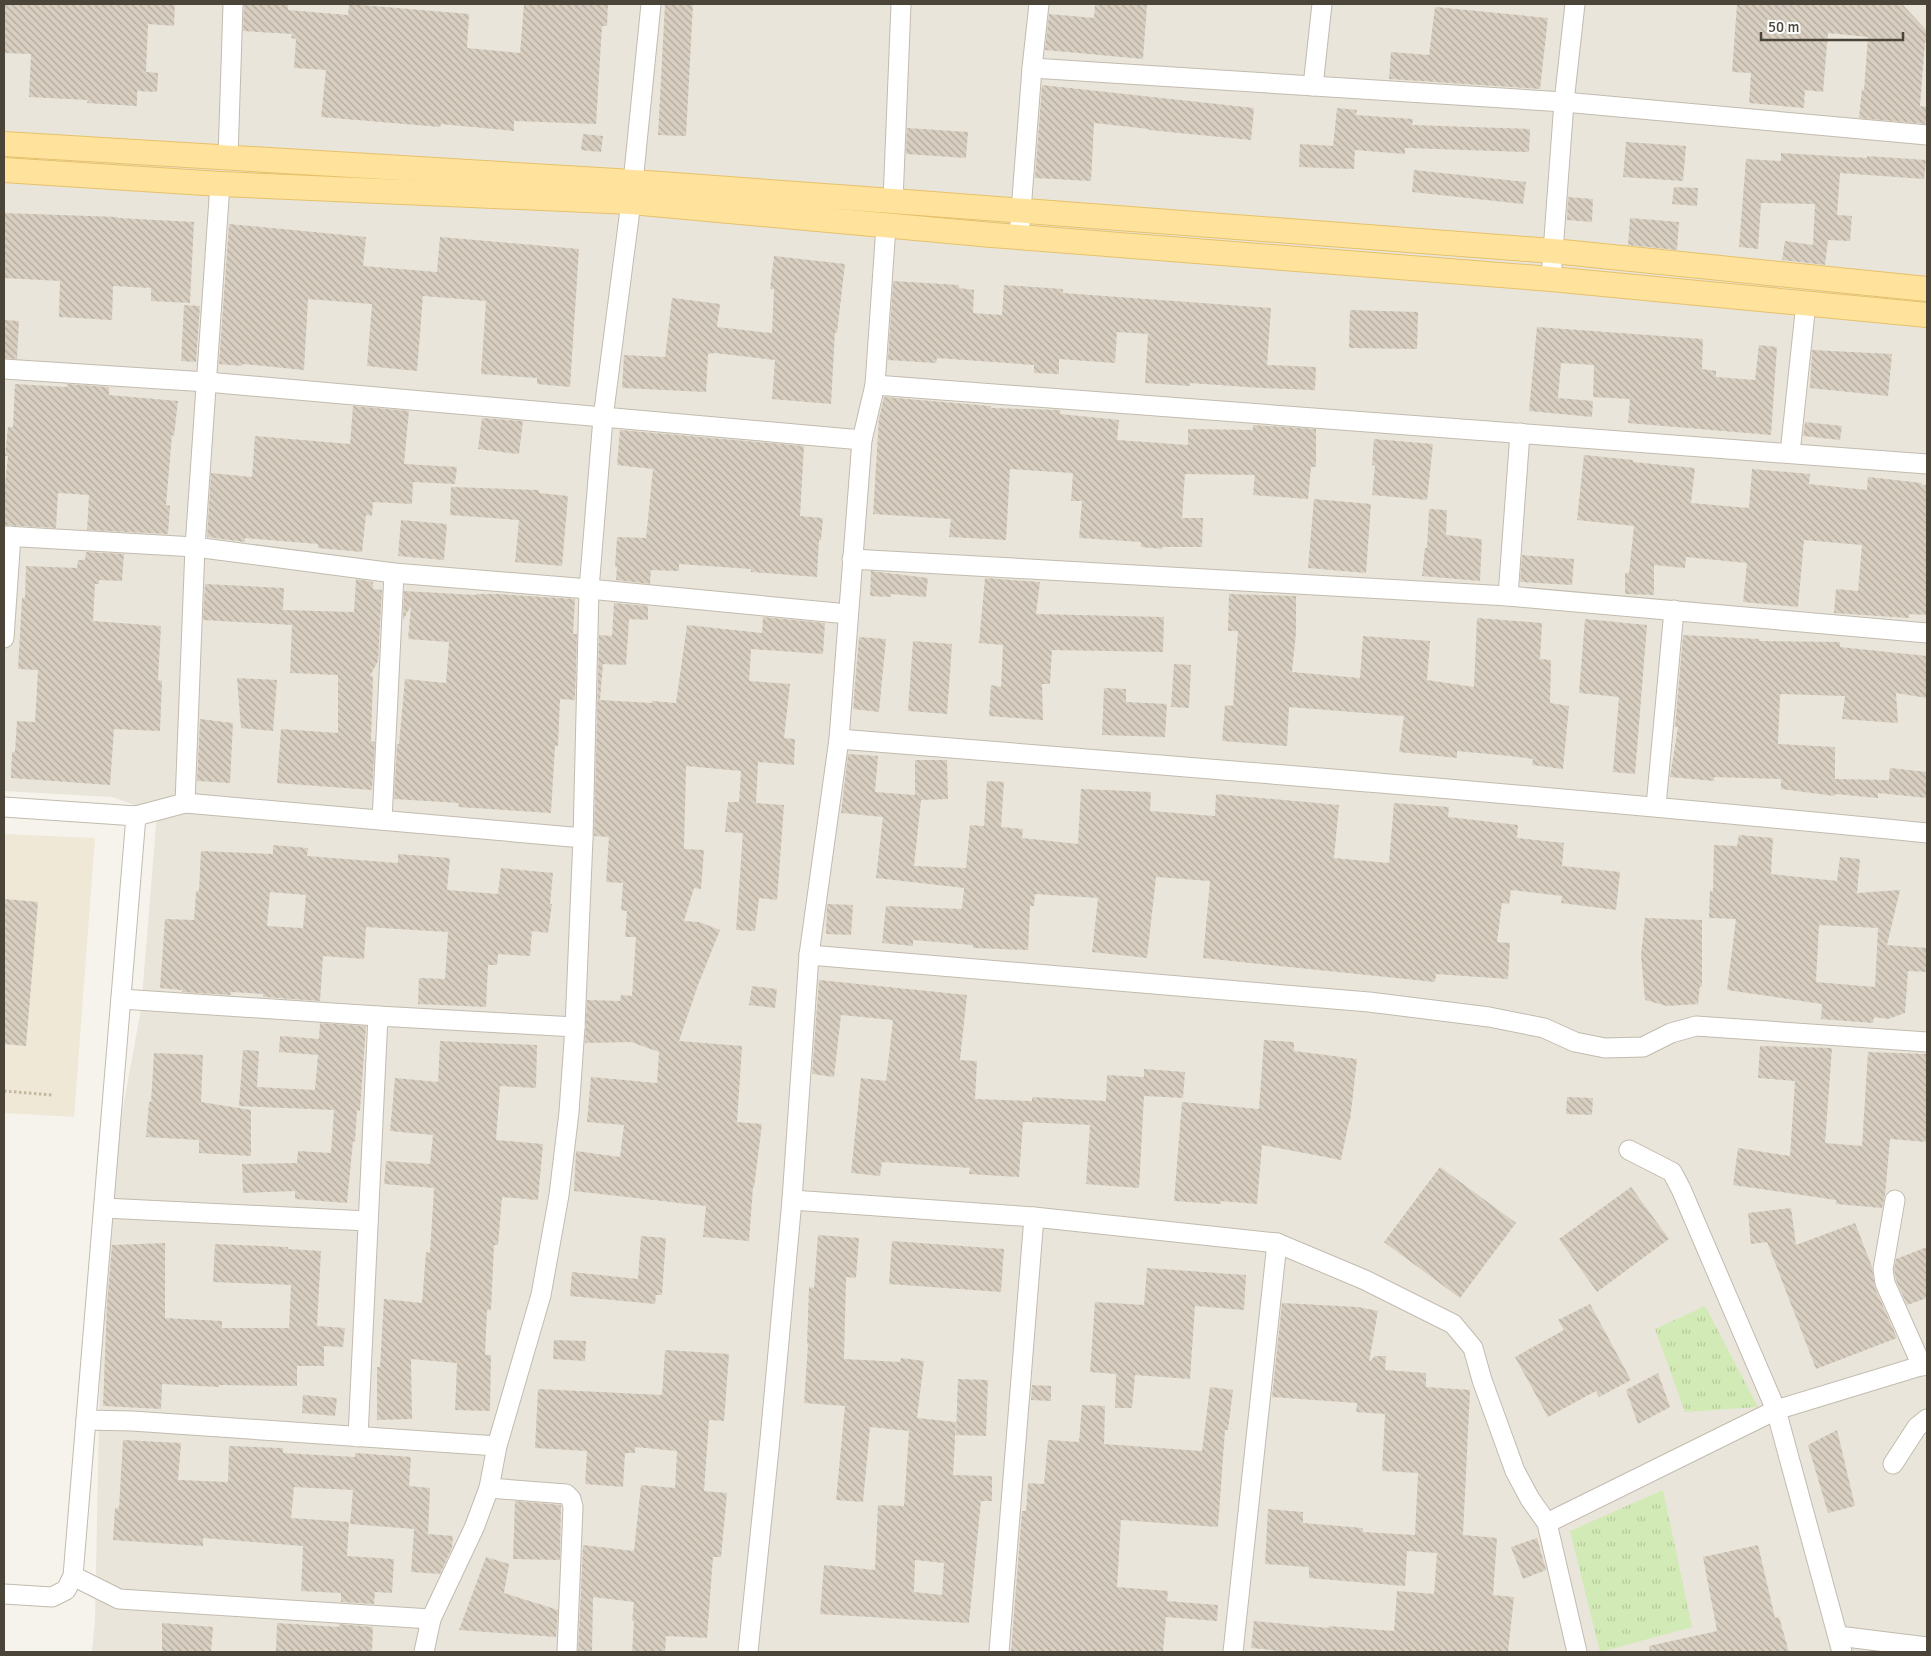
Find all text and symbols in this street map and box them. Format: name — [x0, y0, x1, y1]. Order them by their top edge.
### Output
scale bar — [1761, 10, 1904, 42]
text: 50 m — [1768, 18, 1799, 36]

